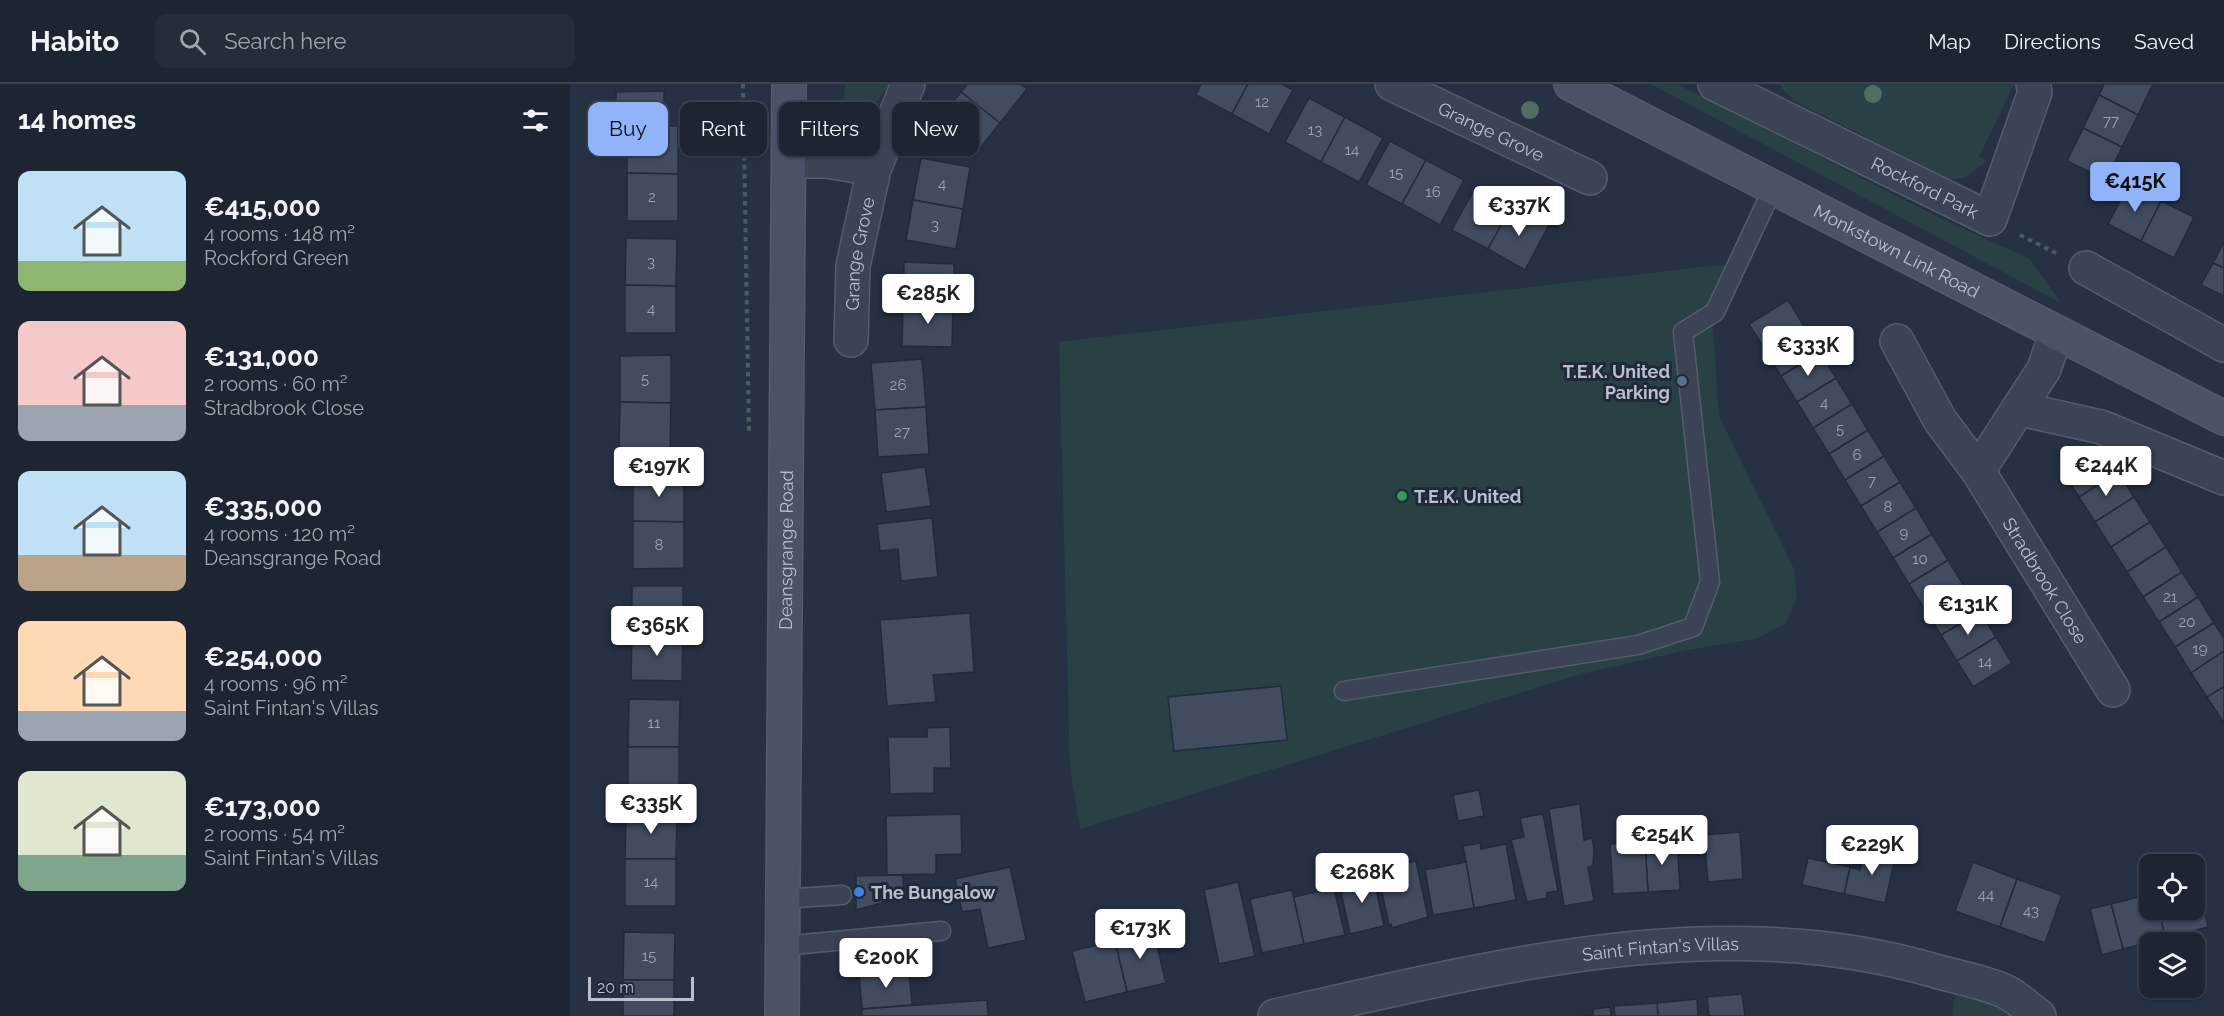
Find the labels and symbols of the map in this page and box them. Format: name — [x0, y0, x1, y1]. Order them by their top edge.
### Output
house number: 12 — [1255, 93, 1269, 111]
street label: Grange Grove — [1435, 97, 1548, 165]
house number: 77 — [2103, 112, 2119, 130]
house number: 13 — [1308, 121, 1322, 139]
house number: 14 — [1345, 141, 1359, 159]
street label: Rockford Park — [1868, 152, 1982, 222]
pin: €415K — [2093, 162, 2177, 213]
house number: 15 — [1389, 164, 1403, 182]
house number: 4 — [938, 175, 946, 193]
house number: 16 — [1425, 183, 1441, 201]
pin: €337K — [1477, 186, 1561, 237]
house number: 2 — [648, 188, 656, 206]
street label: Grange Grove — [841, 195, 878, 311]
street label: Monkstown Link Road — [1810, 200, 1983, 302]
house number: 3 — [931, 216, 939, 234]
house number: 3 — [647, 253, 655, 271]
pin: €285K — [886, 274, 970, 325]
house number: 4 — [647, 300, 655, 318]
pin: €333K — [1766, 326, 1850, 377]
place label: T.E.K. United Parking — [1563, 361, 1670, 403]
house number: 5 — [641, 370, 649, 388]
marker: T.E.K. United Parking — [1675, 374, 1689, 388]
house number: 26 — [890, 376, 906, 394]
house number: 4 — [1820, 394, 1828, 412]
house number: 5 — [1836, 420, 1844, 438]
house number: 27 — [894, 423, 910, 441]
house number: 6 — [1852, 446, 1862, 464]
pin: €244K — [2064, 446, 2148, 497]
pin: €197K — [617, 447, 701, 498]
street label: Deansgrange Road — [774, 470, 797, 630]
house number: 7 — [1868, 472, 1876, 490]
place label: T.E.K. United — [1414, 486, 1521, 507]
marker: T.E.K. United — [1395, 489, 1409, 503]
house number: 8 — [1884, 498, 1893, 516]
street label: Stradbrook Close — [1999, 514, 2092, 648]
house number: 9 — [1900, 524, 1909, 542]
house number: 8 — [655, 536, 664, 554]
house number: 10 — [1912, 550, 1928, 568]
pin: €131K — [1926, 585, 2010, 636]
house number: 21 — [2163, 588, 2178, 606]
pin: €365K — [615, 606, 699, 657]
house number: 20 — [2179, 613, 2196, 631]
house number: 19 — [2192, 640, 2208, 658]
house number: 14 — [1978, 653, 1992, 671]
house number: 11 — [648, 714, 661, 732]
pin: €335K — [609, 784, 693, 835]
pin: €254K — [1620, 815, 1704, 866]
pin: €229K — [1830, 825, 1914, 876]
pin: €268K — [1320, 853, 1404, 904]
house number: 14 — [644, 873, 658, 891]
place label: The Bungalow — [871, 882, 996, 903]
marker: The Bungalow — [852, 885, 866, 899]
house number: 44 — [1978, 886, 1994, 904]
house number: 43 — [2023, 902, 2039, 920]
pin: €173K — [1098, 909, 1182, 960]
street label: Saint Fintan's Villas — [1581, 933, 1739, 965]
pin: €200K — [844, 938, 928, 989]
house number: 15 — [642, 947, 656, 965]
scale bar — [588, 974, 694, 1002]

